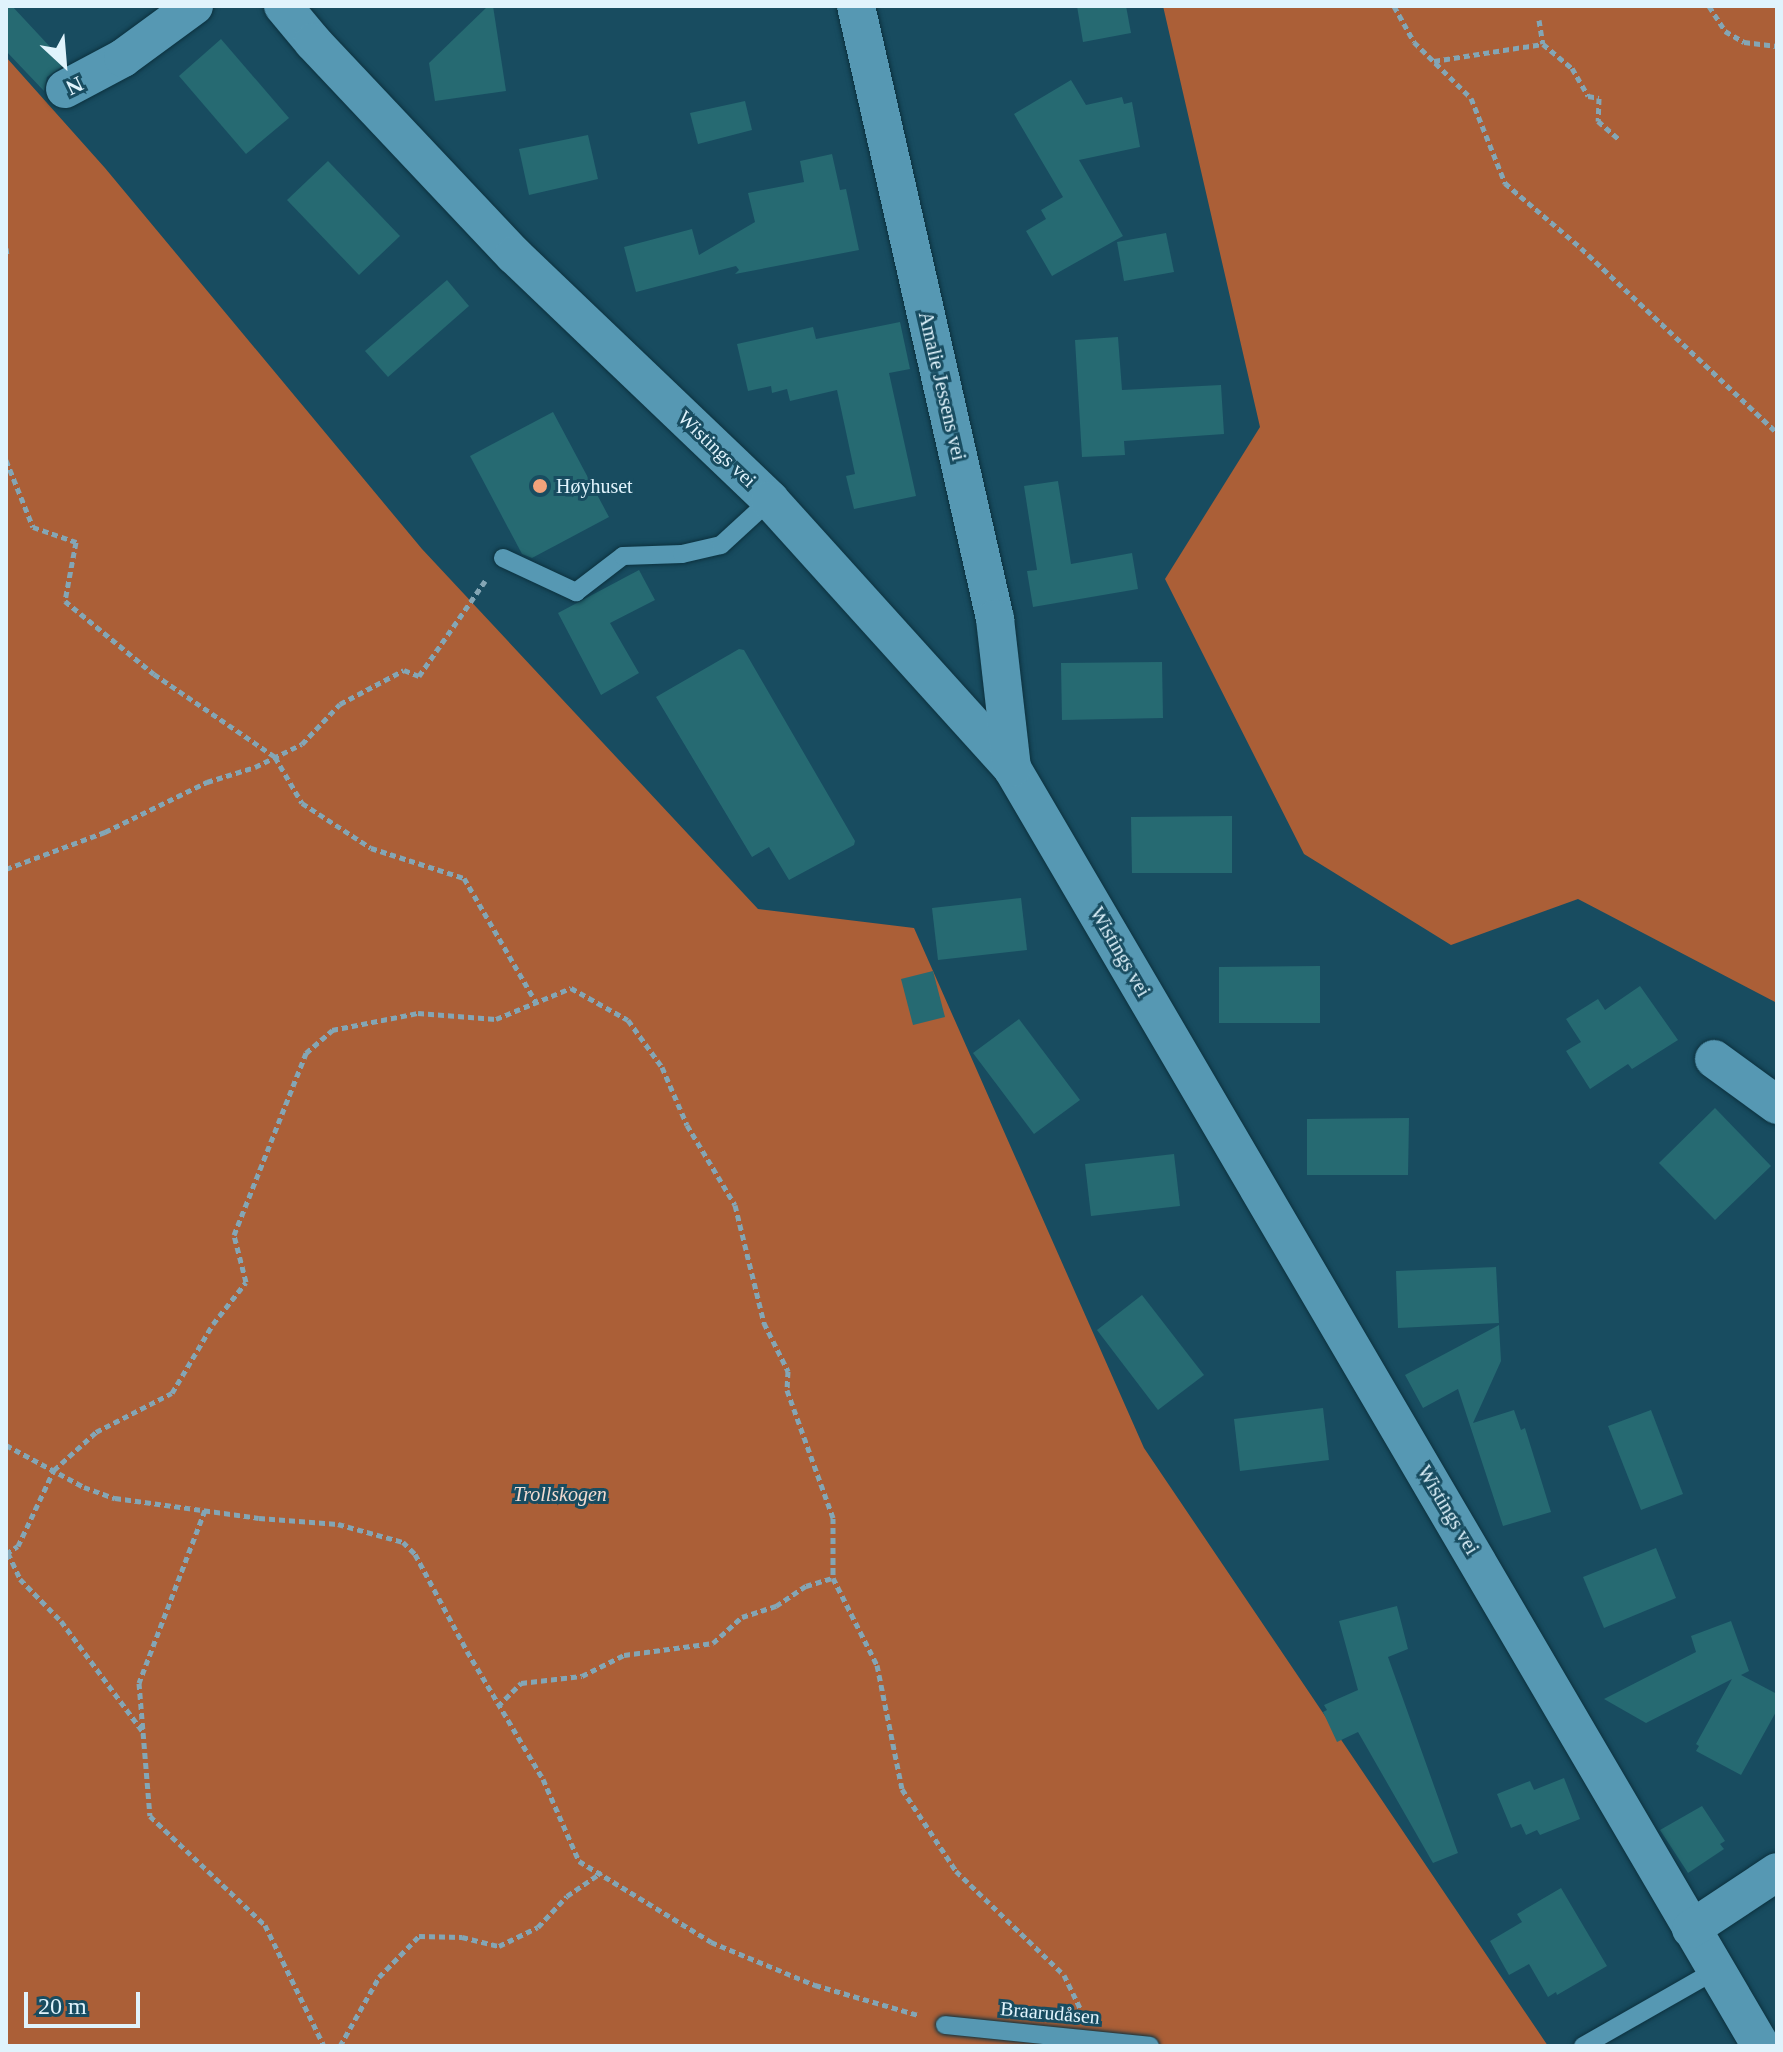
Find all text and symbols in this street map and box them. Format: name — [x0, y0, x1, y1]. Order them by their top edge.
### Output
north arrow — [24, 24, 104, 104]
text: N — [62, 71, 87, 101]
street label: Amalie Jessens vei — [913, 309, 971, 463]
street label: Wistings vei — [673, 406, 761, 492]
place label: Høyhuset — [556, 474, 633, 498]
marker: Høyhuset — [531, 477, 549, 495]
street label: Wistings vei — [1085, 903, 1155, 1001]
street label: Wistings vei — [1412, 1461, 1484, 1559]
park label: Trollskogen — [513, 1482, 607, 1506]
scale bar — [28, 1976, 144, 2026]
text: 20 m — [38, 1993, 87, 2019]
street label: Braarudåsen — [999, 1997, 1101, 2029]

